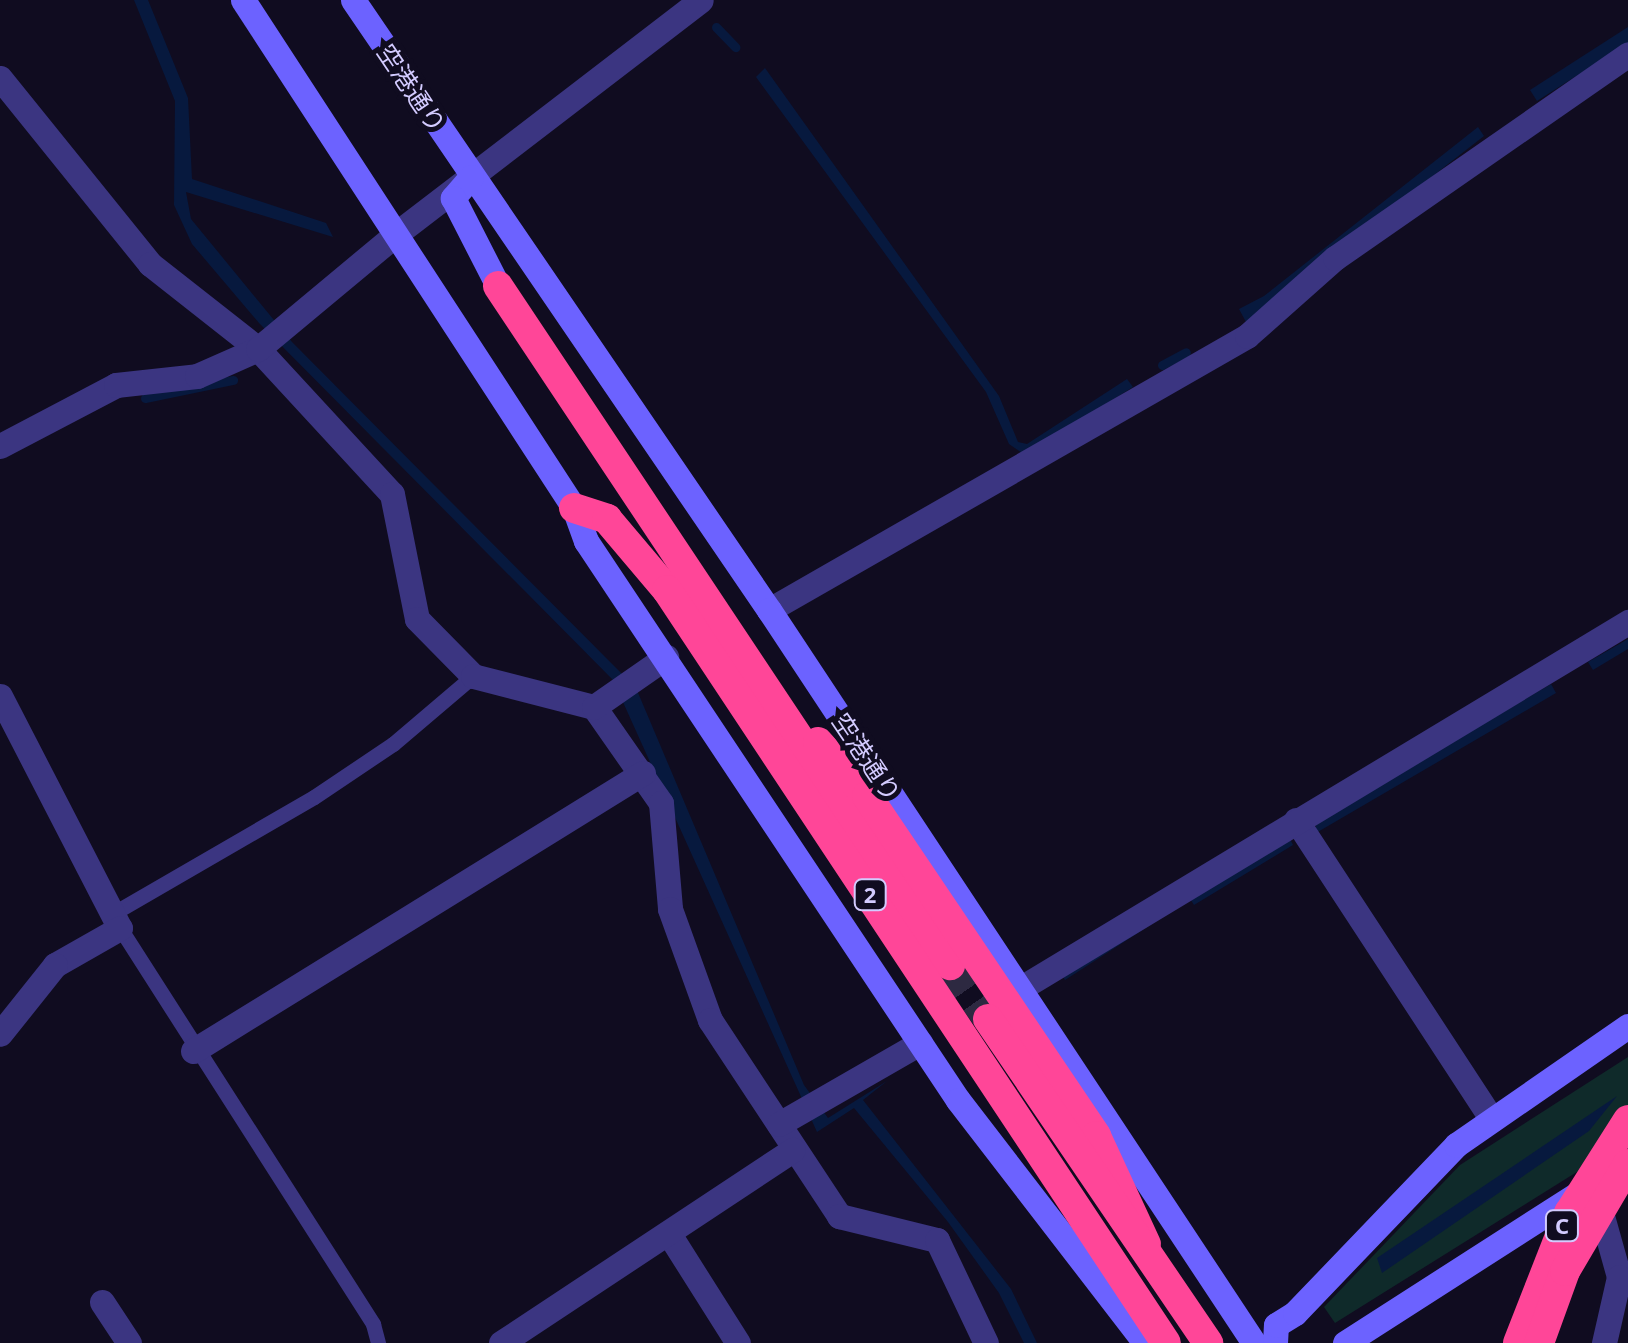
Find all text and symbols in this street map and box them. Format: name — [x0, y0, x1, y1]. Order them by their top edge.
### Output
street label: 空港通り — [372, 38, 452, 138]
street label: 空港通り — [827, 707, 907, 807]
road number: 2 — [852, 878, 888, 912]
road number: C — [1544, 1209, 1580, 1243]

